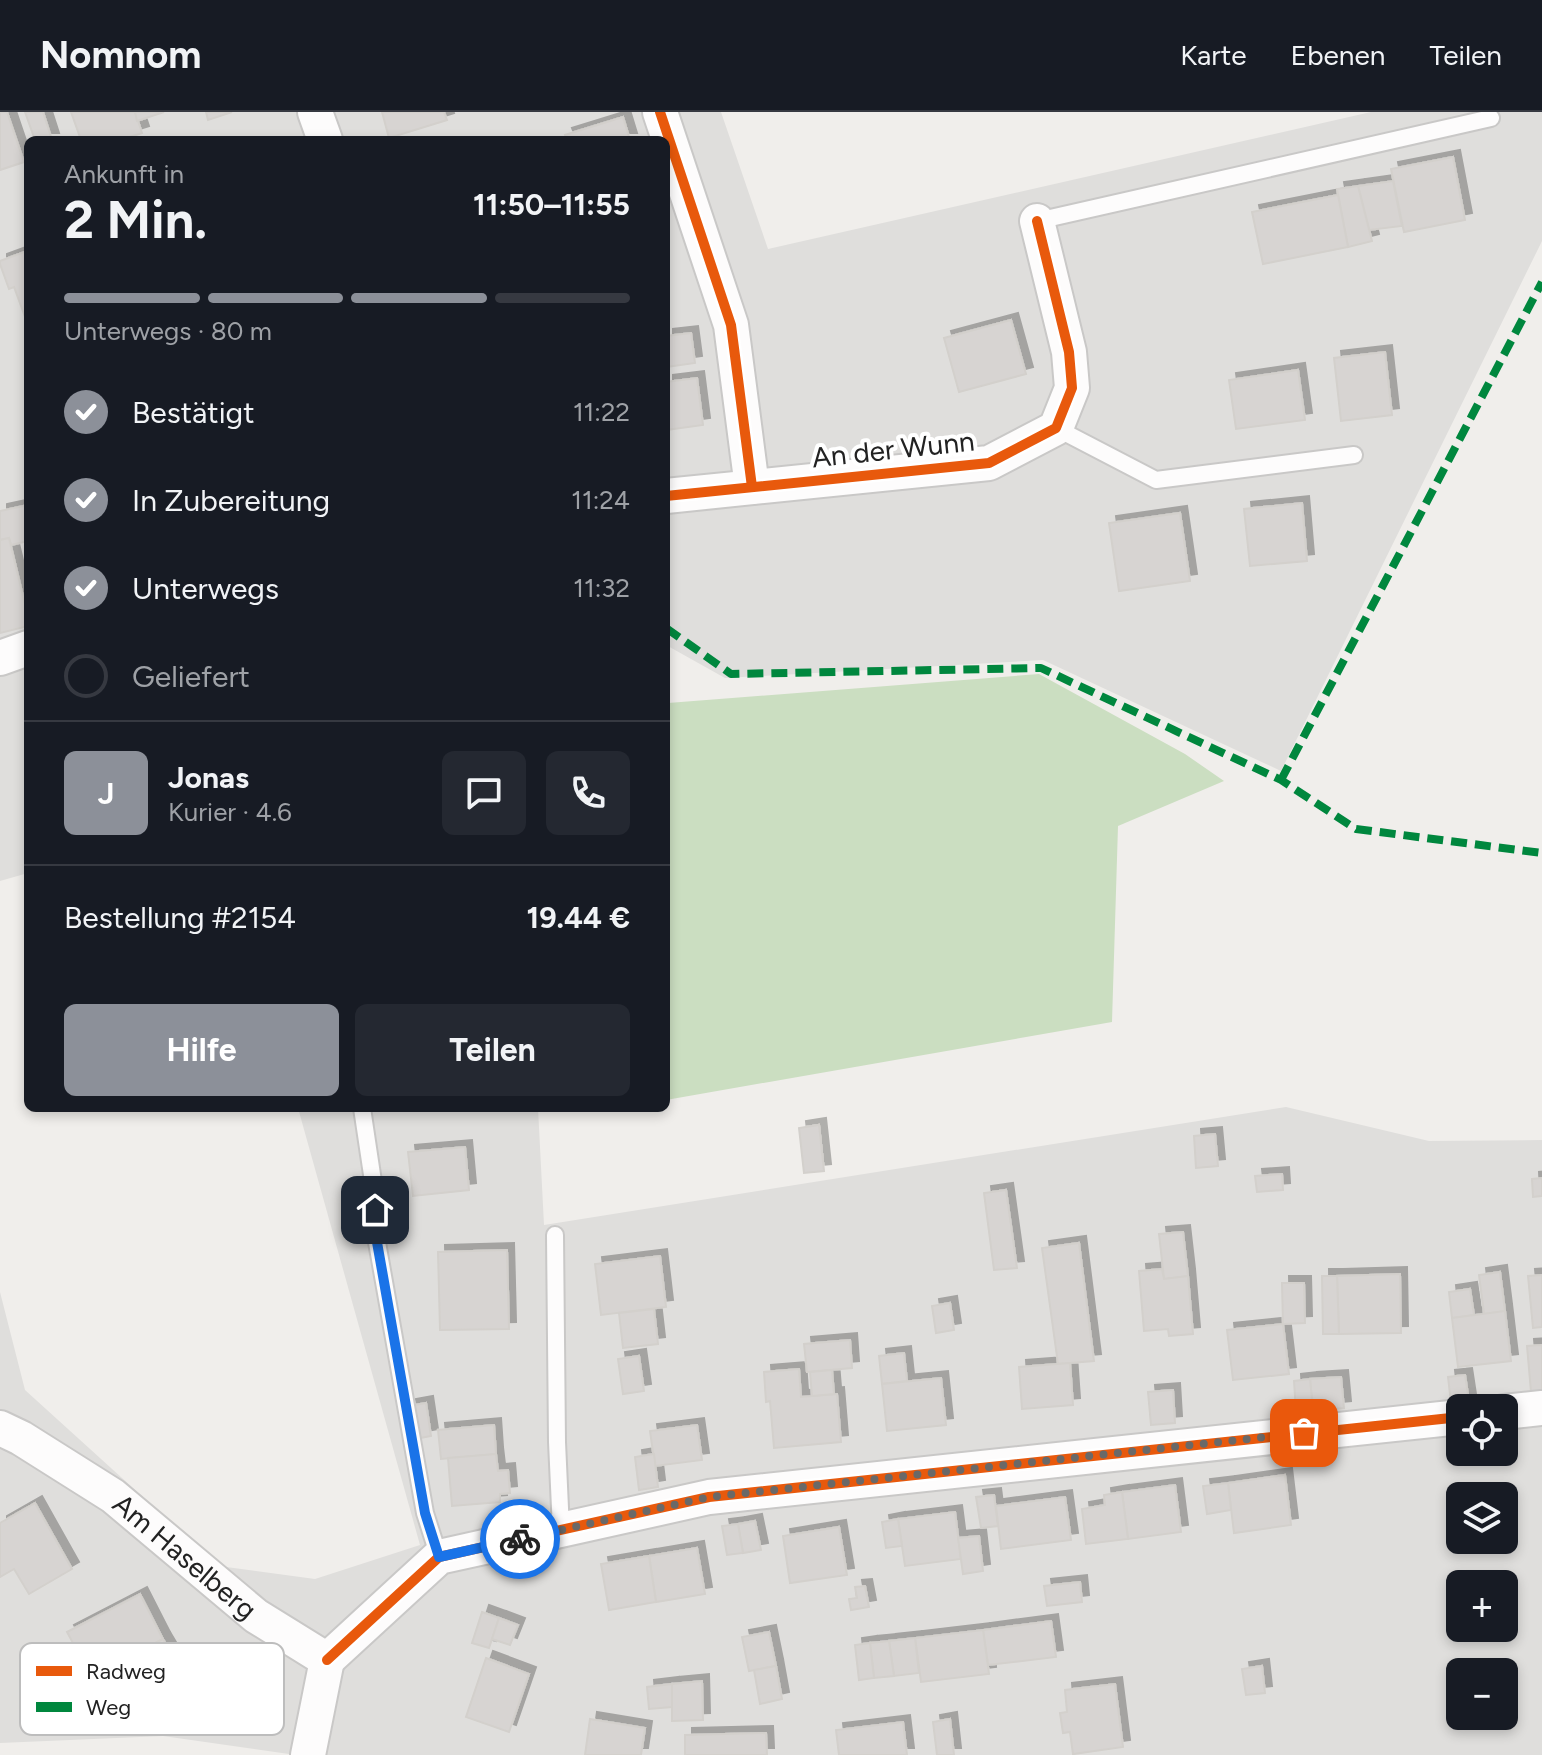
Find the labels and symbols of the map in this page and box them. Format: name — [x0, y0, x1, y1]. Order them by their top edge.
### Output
street label: An der Wunn — [810, 424, 976, 474]
pin — [341, 1176, 409, 1244]
pin — [1270, 1399, 1338, 1467]
street label: Am Haselberg — [106, 1486, 264, 1626]
courier — [480, 1499, 560, 1579]
legend — [20, 1643, 284, 1735]
text: Radweg — [86, 1658, 166, 1685]
text: Weg — [86, 1694, 131, 1721]

